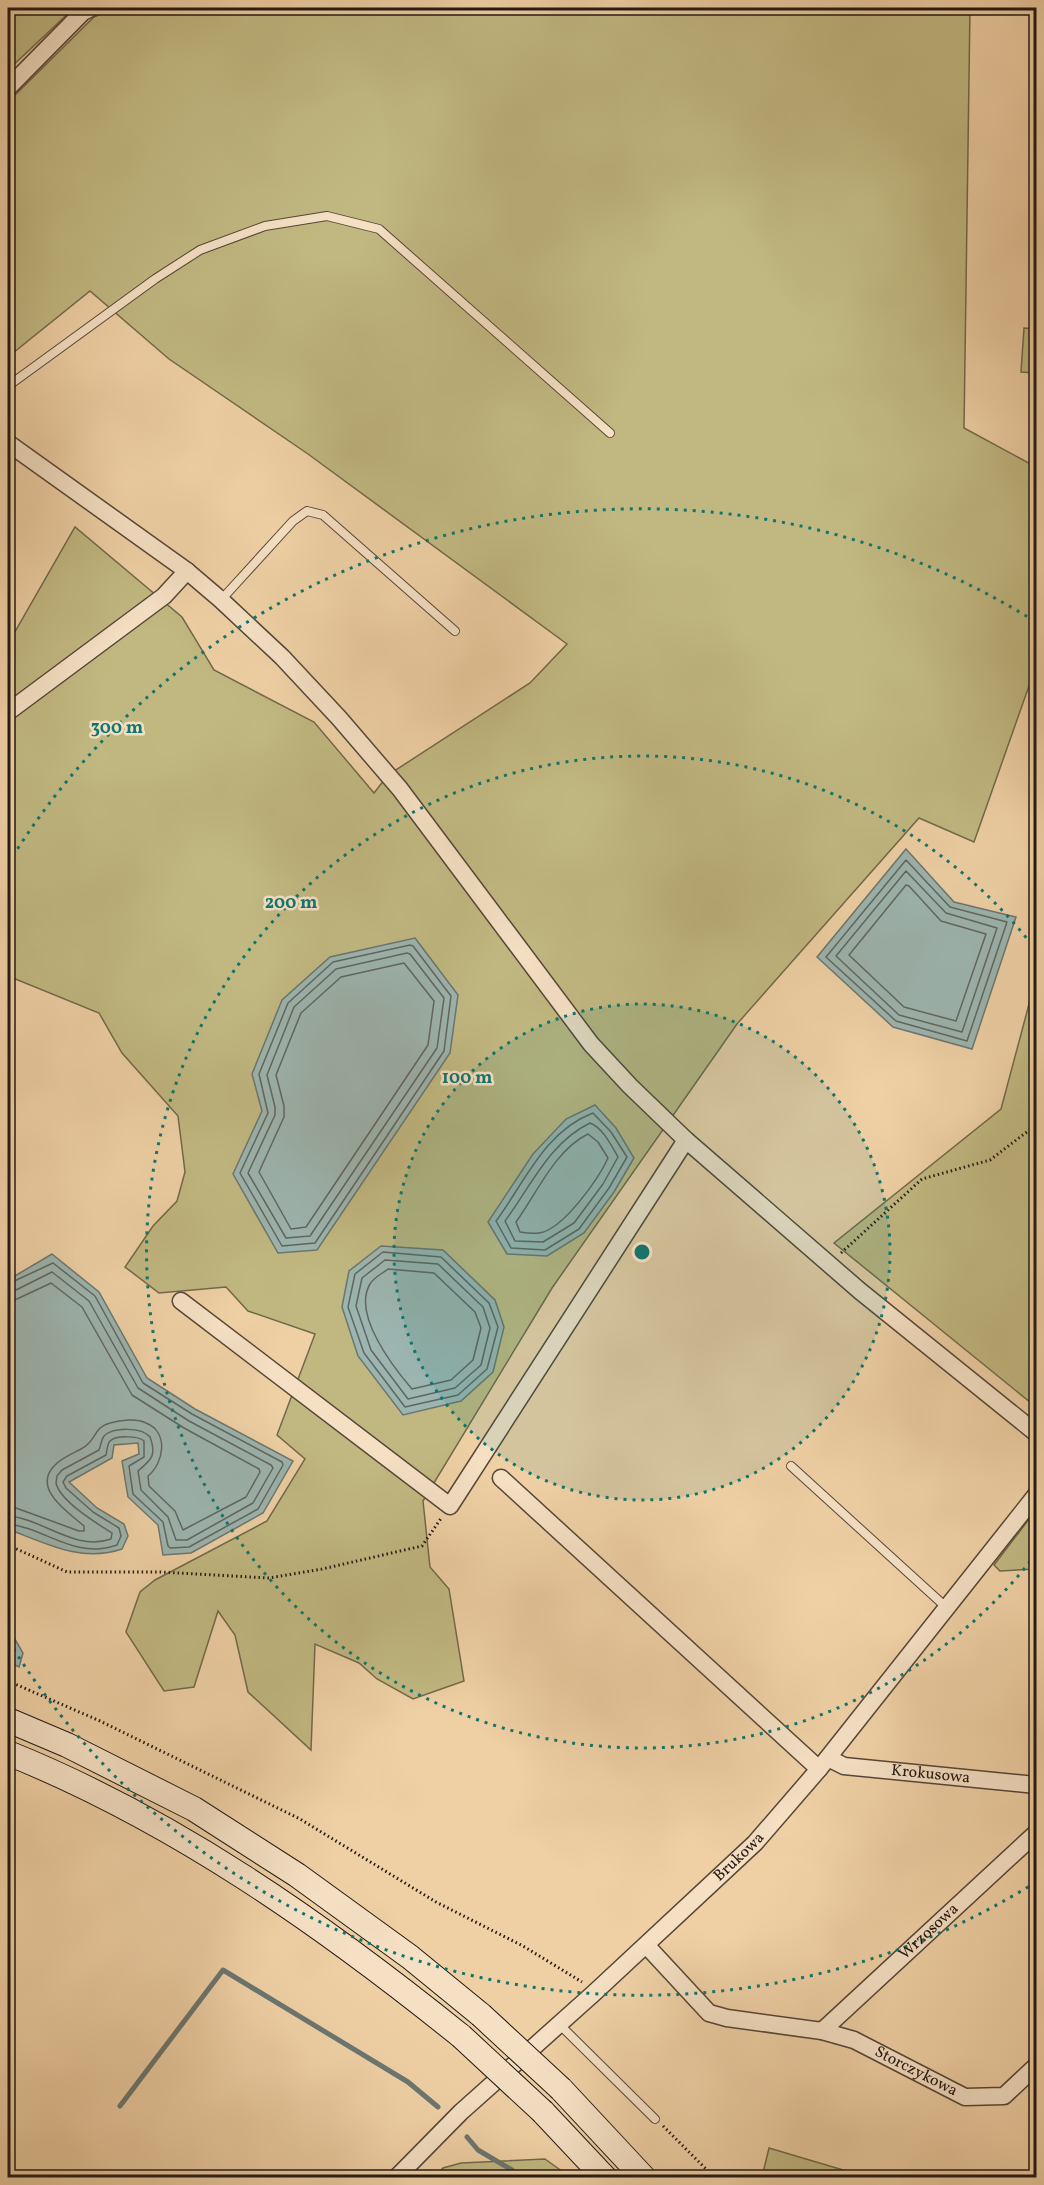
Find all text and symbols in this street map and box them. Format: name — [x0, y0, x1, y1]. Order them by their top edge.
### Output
text: 300 m — [91, 716, 143, 741]
text: 200 m — [265, 891, 317, 916]
text: 100 m — [442, 1066, 492, 1091]
centre of rings — [632, 1242, 652, 1262]
street label: Krokusowa — [890, 1760, 971, 1789]
street label: Brukowa — [709, 1828, 770, 1887]
street label: Wrzosowa — [895, 1899, 964, 1965]
street label: Storczykowa — [870, 2041, 961, 2102]

